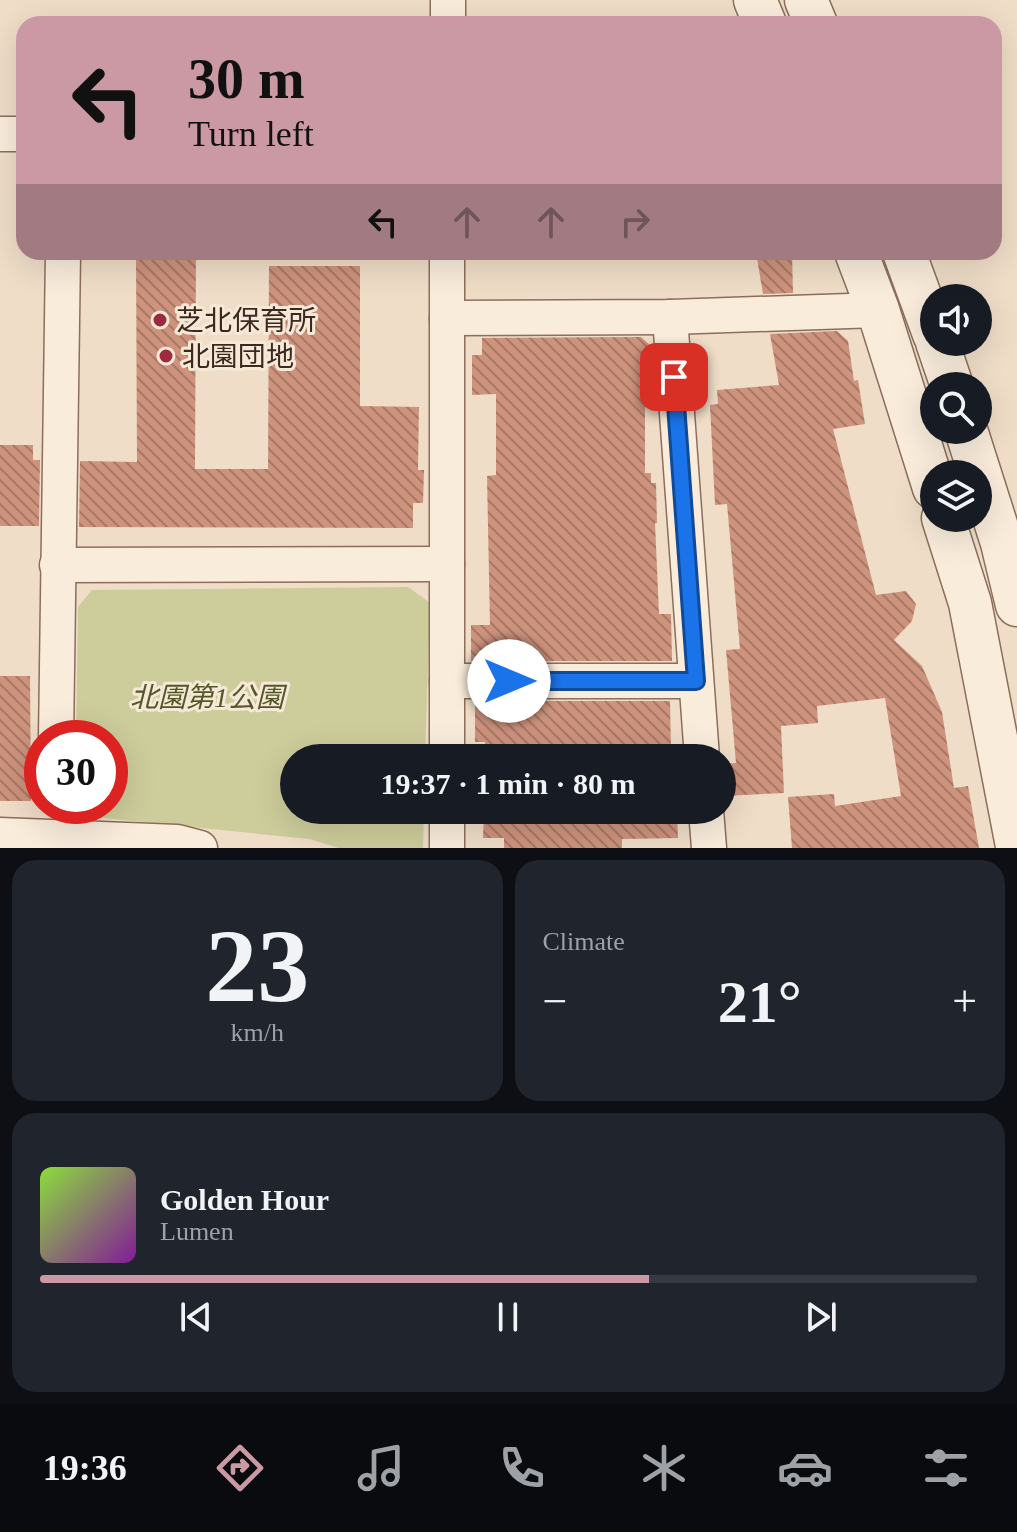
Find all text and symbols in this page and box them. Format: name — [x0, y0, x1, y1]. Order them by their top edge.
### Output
icon: left — [56, 48, 160, 152]
text: 30 m — [188, 48, 305, 110]
text: Turn left — [188, 114, 314, 154]
icon: left — [361, 200, 405, 244]
icon: ahead — [445, 200, 489, 244]
icon: ahead — [529, 200, 573, 244]
icon: right — [613, 200, 657, 244]
map controls — [920, 284, 992, 532]
button: sound — [920, 284, 992, 356]
place label: 芝北保育所 — [176, 305, 316, 336]
marker: 芝北保育所 — [151, 311, 169, 329]
place label: 北園団地 — [182, 341, 294, 372]
pin — [640, 343, 708, 411]
marker: 北園団地 — [157, 347, 175, 365]
icon: arrive — [652, 355, 696, 399]
button: search — [920, 372, 992, 444]
button: layers — [920, 460, 992, 532]
position arrow — [467, 639, 551, 723]
park label: 北園第1公園 — [130, 682, 288, 713]
speed limit sign: 30 — [24, 720, 128, 824]
text: 19:37 · 1 min · 80 m — [381, 767, 636, 800]
text: 23 — [205, 908, 309, 1023]
text: Climate — [543, 927, 625, 956]
text: 21° — [718, 969, 802, 1035]
text: − — [543, 977, 567, 1026]
text: + — [952, 977, 977, 1026]
text: km/h — [231, 1018, 284, 1047]
text: Golden Hour — [160, 1183, 329, 1216]
text: Lumen — [160, 1217, 234, 1246]
icon: previous — [174, 1295, 218, 1339]
icon: pause — [486, 1295, 530, 1339]
icon: next — [799, 1295, 843, 1339]
icon: directions — [212, 1440, 268, 1496]
icon: music — [353, 1440, 409, 1496]
icon: phone — [494, 1440, 550, 1496]
icon: climate — [636, 1440, 692, 1496]
icon: car — [777, 1440, 833, 1496]
icon: filters — [918, 1440, 974, 1496]
text: 19:36 — [43, 1448, 127, 1488]

